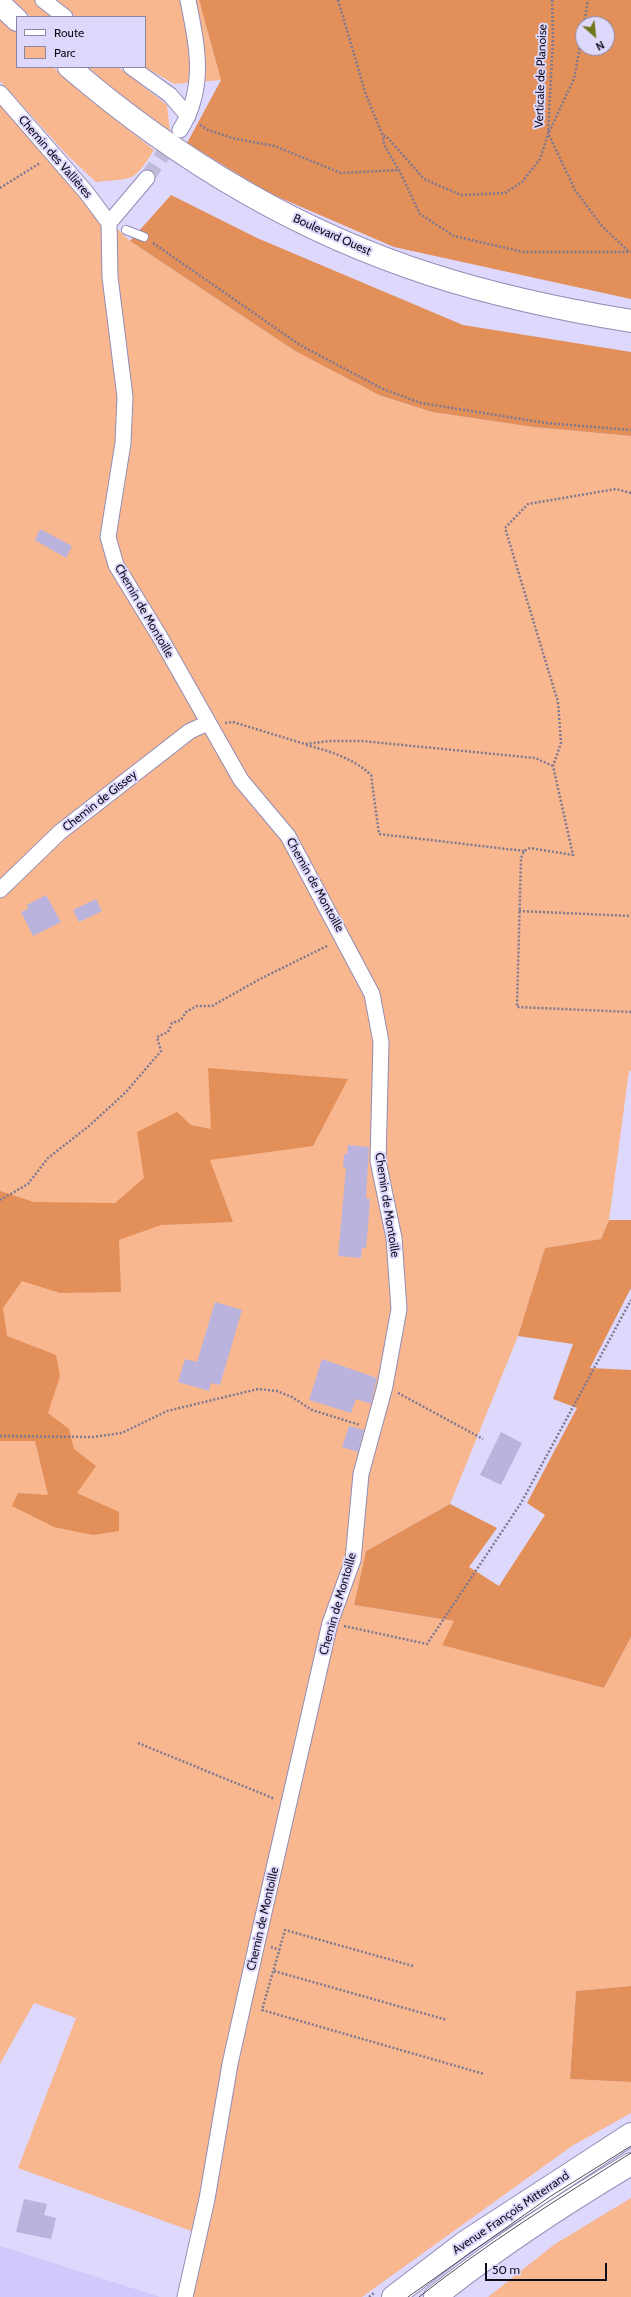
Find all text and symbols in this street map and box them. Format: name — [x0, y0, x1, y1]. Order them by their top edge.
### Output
legend — [16, 16, 146, 68]
north arrow — [575, 16, 615, 56]
street label: Verticale de Planoise — [532, 24, 550, 128]
text: Route — [54, 25, 84, 40]
text: N — [593, 38, 607, 54]
text: Parc — [54, 45, 76, 60]
street label: Chemin des Vallières — [15, 113, 95, 201]
street label: Boulevard Ouest — [291, 211, 373, 259]
street label: Chemin de Montoille — [111, 562, 177, 660]
street label: Chemin de Gissey — [60, 767, 140, 835]
street label: Chemin de Montoille — [283, 835, 347, 935]
street label: Chemin de Montoille — [372, 1152, 402, 1258]
street label: Chemin de Montoille — [317, 1551, 359, 1657]
street label: Chemin de Montoille — [244, 1866, 282, 1972]
street label: Avenue François Mitterrand — [450, 2168, 572, 2258]
scale bar — [487, 2255, 609, 2281]
text: 50 m — [492, 2262, 520, 2277]

